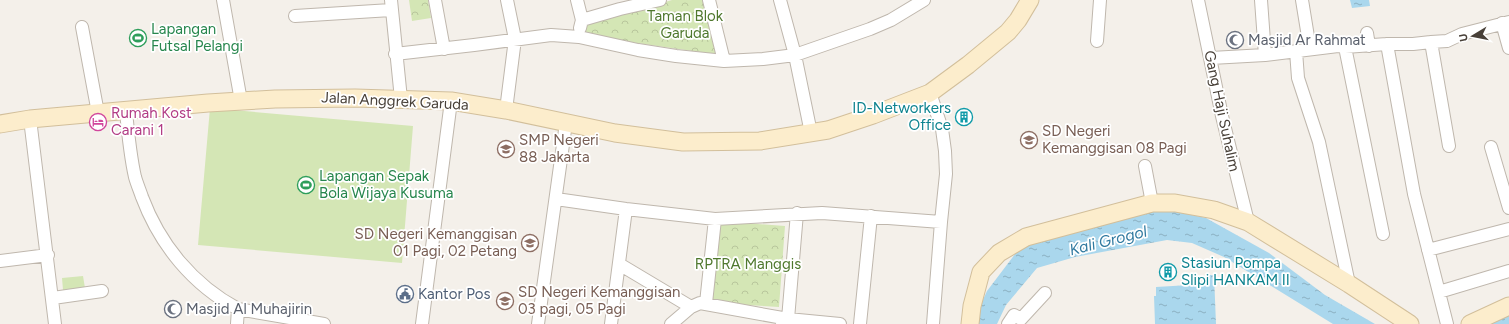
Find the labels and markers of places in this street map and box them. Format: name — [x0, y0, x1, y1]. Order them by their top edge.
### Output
place label: Lapangan Futsal Pelangi — [151, 20, 243, 55]
sports icon: Lapangan Futsal Pelangi — [128, 28, 148, 48]
mosque icon: Masjid Ar Rahmat — [1225, 30, 1245, 50]
place label: Masjid Ar Rahmat — [1248, 31, 1366, 49]
place label: ID-Networkers Office — [852, 99, 951, 134]
place label: Rumah Kost Carani 1 — [111, 104, 192, 139]
building icon: ID-Networkers Office — [954, 107, 974, 127]
hotel icon: Rumah Kost Carani 1 — [88, 112, 108, 132]
place label: SD Negeri Kemanggisan 08 Pagi — [1042, 122, 1187, 157]
school or university icon: SD Negeri Kemanggisan 08 Pagi — [1019, 130, 1039, 150]
place label: SMP Negeri 88 Jakarta — [519, 131, 599, 166]
school or university icon: SMP Negeri 88 Jakarta — [496, 139, 516, 159]
place label: Lapangan Sepak Bola Wijaya Kusuma — [319, 167, 453, 202]
sports icon: Lapangan Sepak Bola Wijaya Kusuma — [296, 175, 316, 195]
place label: SD Negeri Kemanggisan 01 Pagi, 02 Petang — [355, 225, 517, 260]
school or university icon: SD Negeri Kemanggisan 01 Pagi, 02 Petang — [520, 233, 540, 253]
place label: Stasiun Pompa Slipi HANKAM II — [1181, 254, 1290, 289]
building icon: Stasiun Pompa Slipi HANKAM II — [1158, 262, 1178, 282]
place label: SD Negeri Kemanggisan 03 pagi, 05 Pagi — [518, 283, 680, 318]
public building icon: Kantor Pos — [395, 284, 415, 304]
place label: Kantor Pos — [418, 285, 490, 303]
school or university icon: SD Negeri Kemanggisan 03 pagi, 05 Pagi — [495, 291, 515, 311]
mosque icon: Masjid Al Muhajirin — [163, 299, 183, 319]
place label: Masjid Al Muhajirin — [186, 300, 312, 318]

